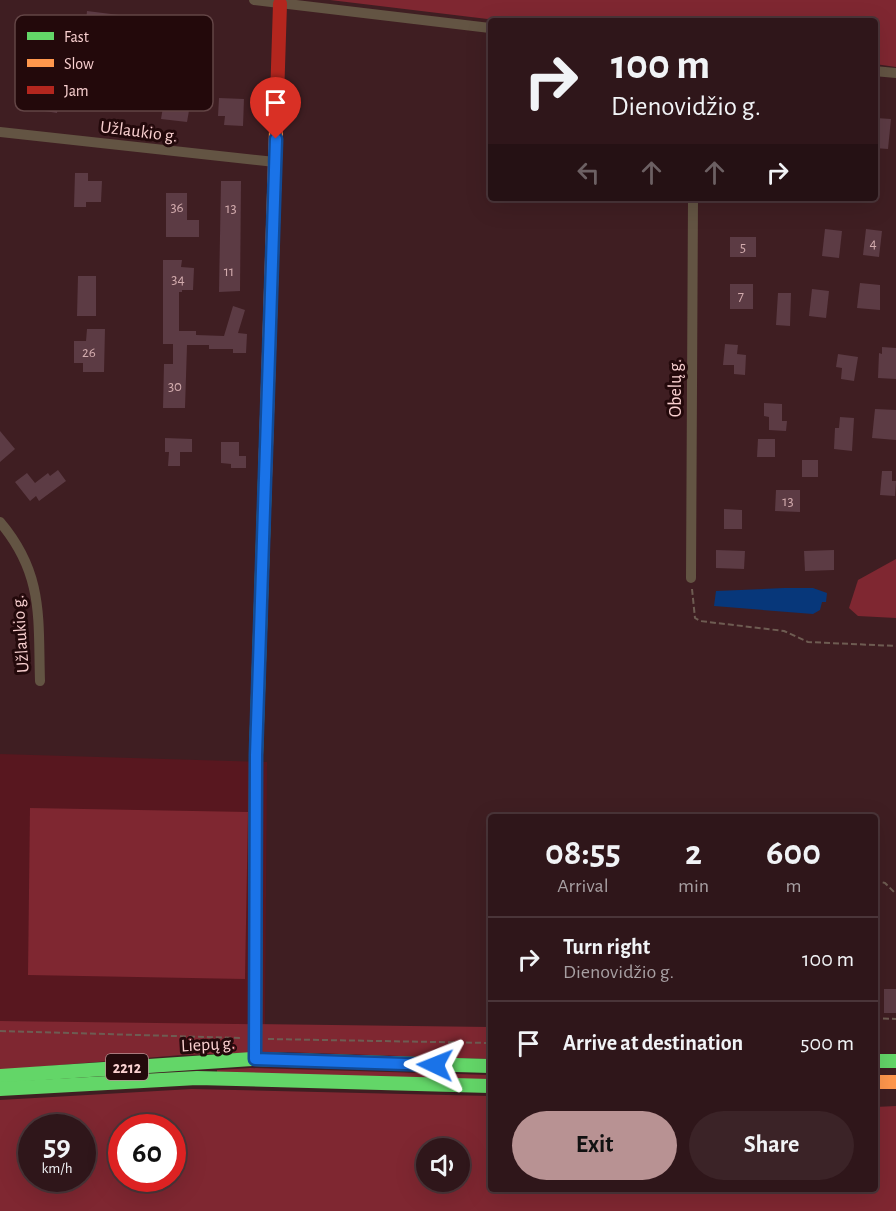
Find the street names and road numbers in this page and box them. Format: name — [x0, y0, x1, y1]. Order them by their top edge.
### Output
street label: Užlaukio g. — [99, 118, 179, 146]
street label: Obelų g. — [667, 359, 685, 417]
street label: Užlaukio g. — [9, 594, 33, 673]
street label: Liepų g. — [180, 1035, 236, 1055]
road number: 2212 — [106, 1054, 148, 1080]

